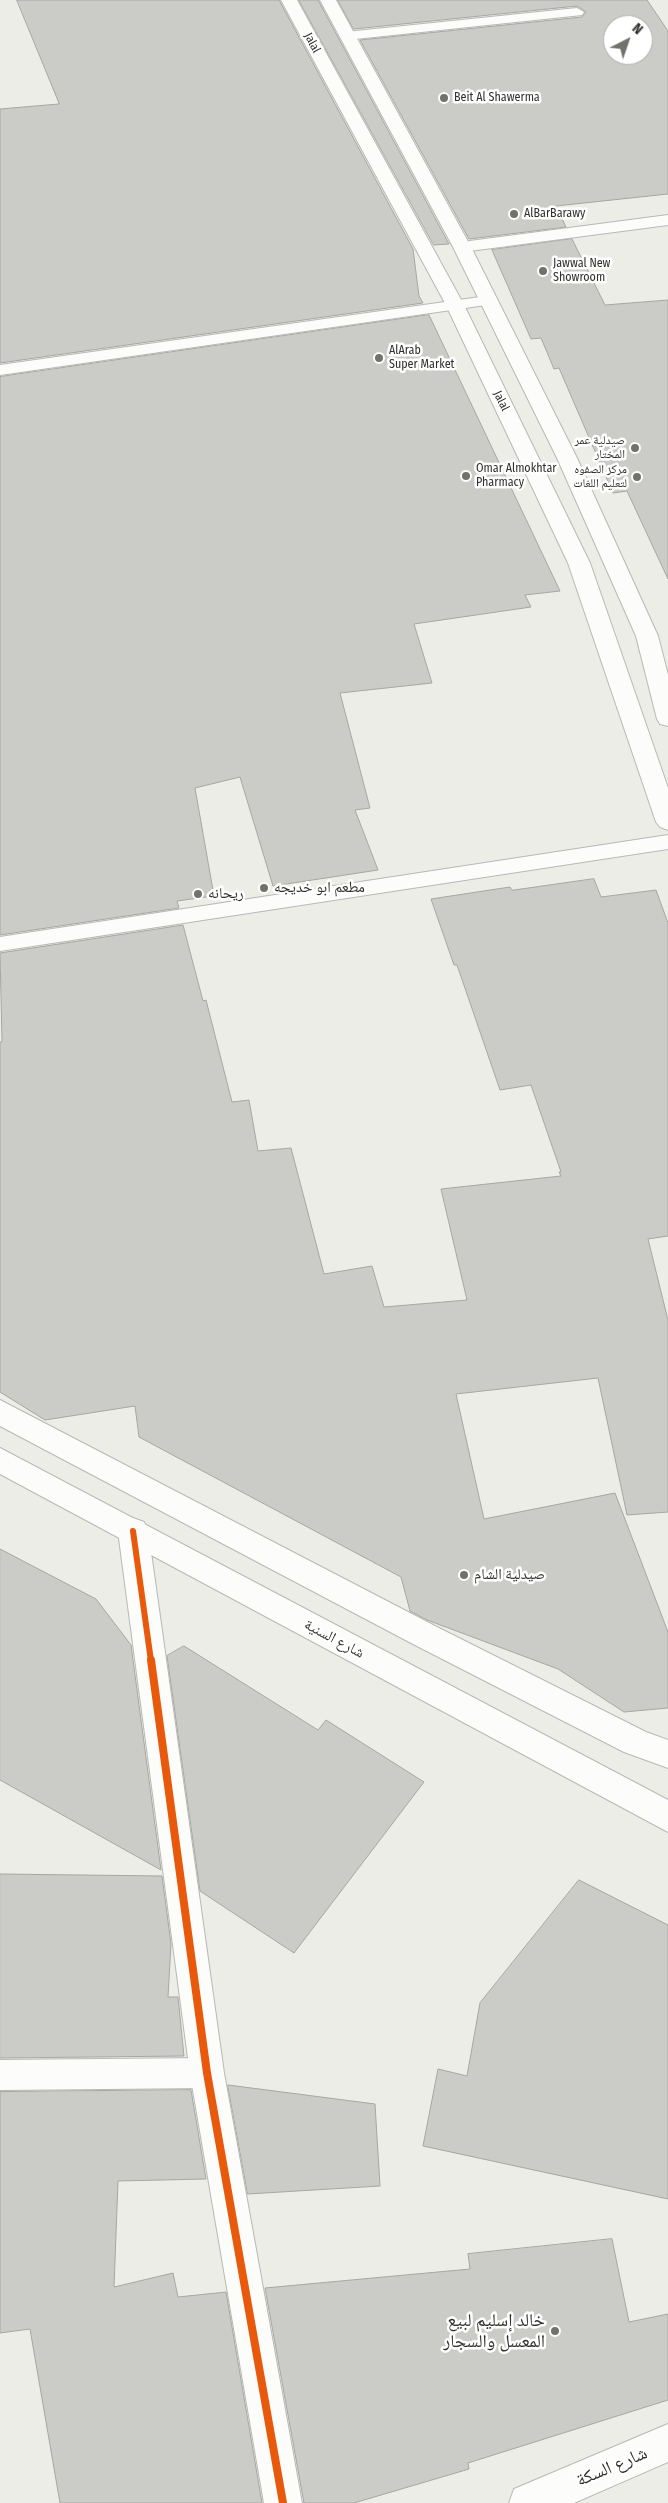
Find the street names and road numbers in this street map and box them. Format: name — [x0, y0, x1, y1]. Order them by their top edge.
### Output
street label: Jalal — [301, 30, 323, 56]
street label: Jalal — [490, 388, 512, 414]
street label: شارع السنية — [301, 1616, 367, 1662]
street label: شارع السكة — [573, 2442, 651, 2492]

